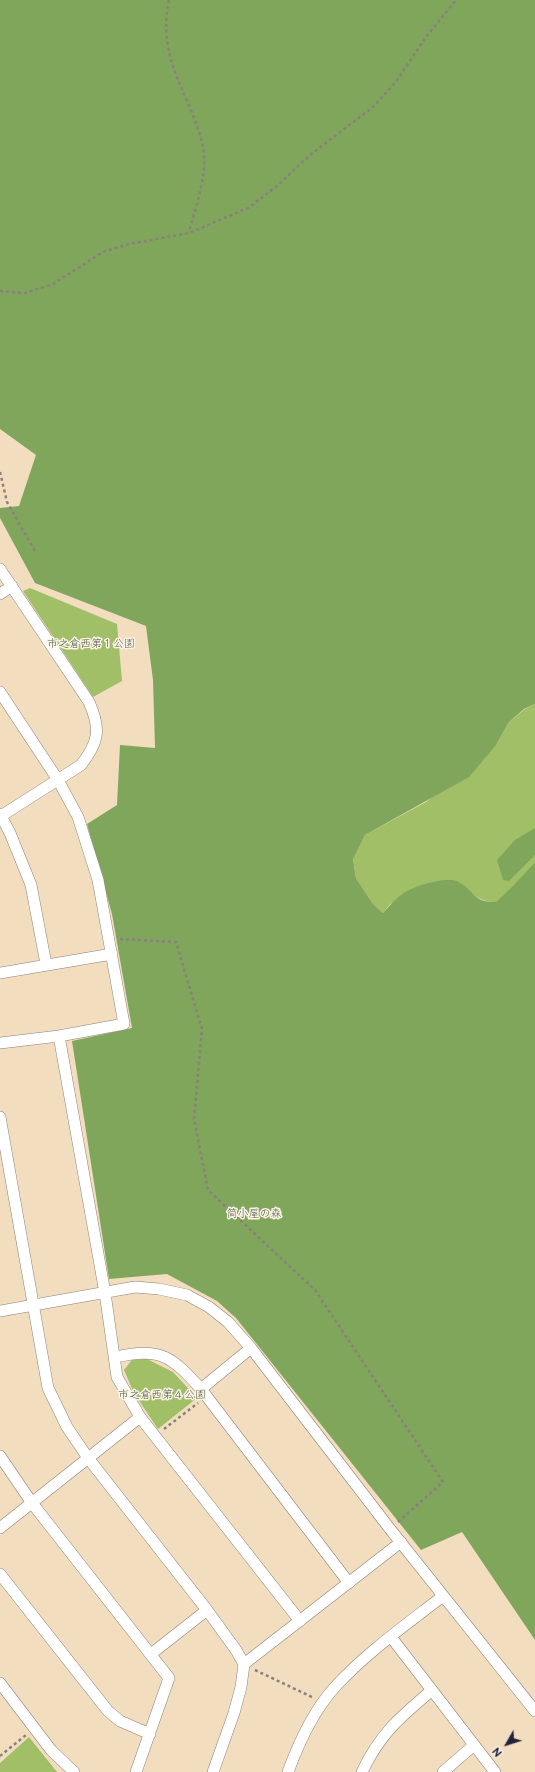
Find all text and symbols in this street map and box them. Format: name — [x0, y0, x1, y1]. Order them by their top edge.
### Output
park label: 市之倉西第１公園 — [47, 637, 135, 651]
park label: 筒小屋の森 — [227, 1207, 281, 1221]
park label: 市之倉西第４公園 — [118, 1388, 206, 1402]
north arrow — [487, 1724, 527, 1764]
text: N — [490, 1745, 505, 1759]

